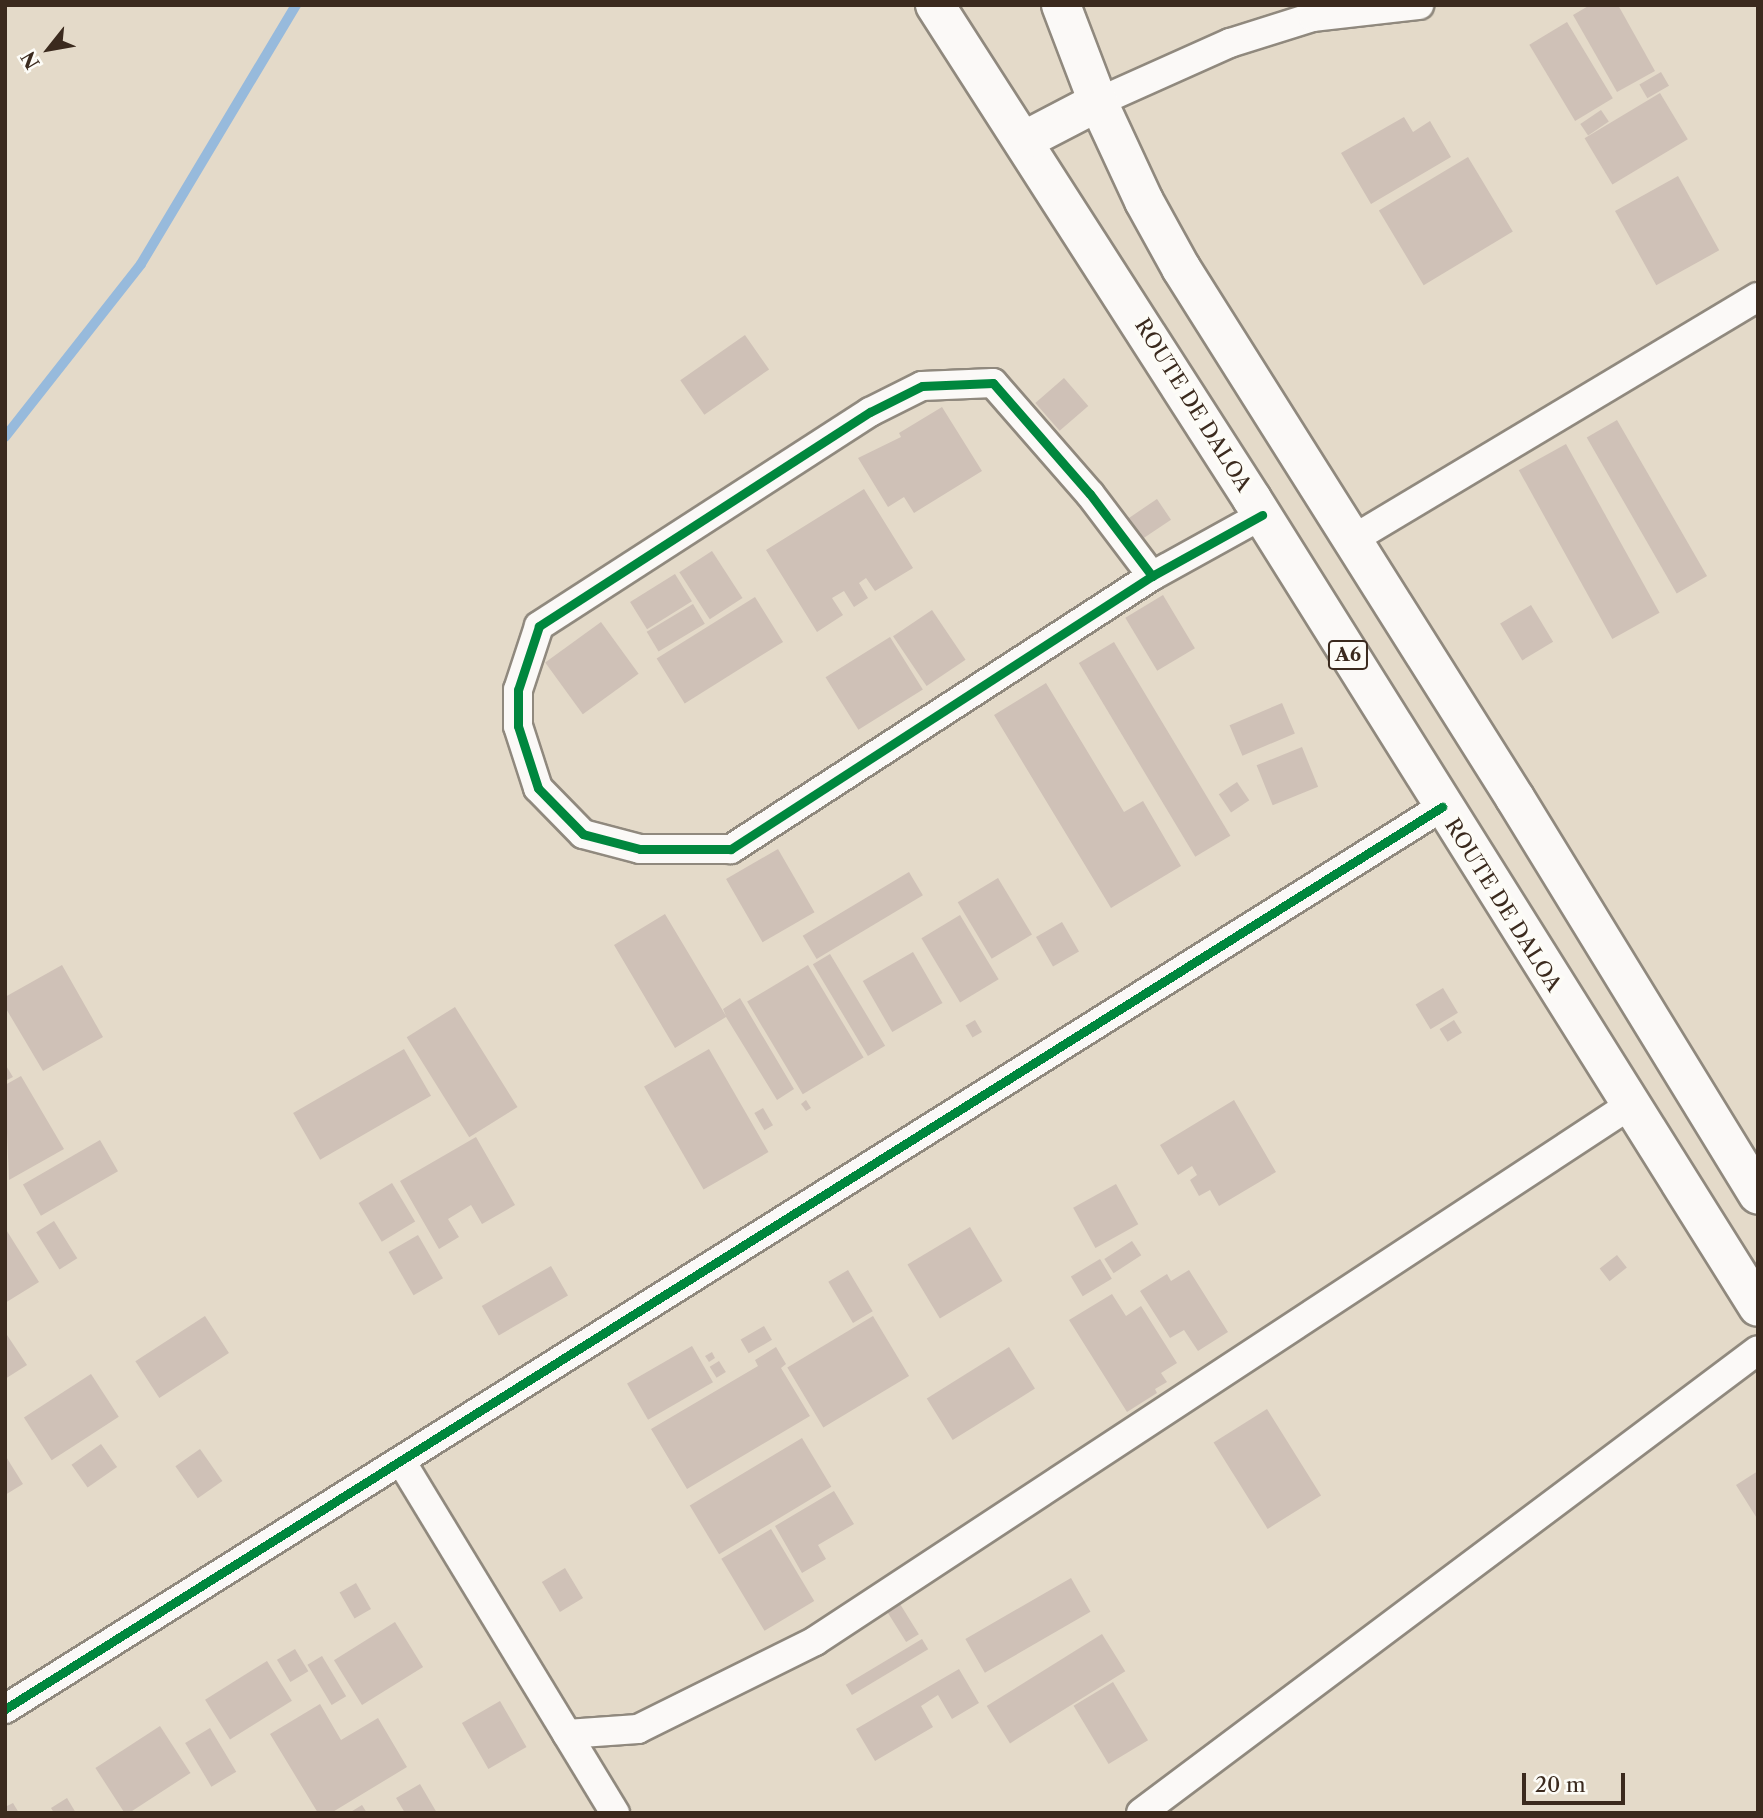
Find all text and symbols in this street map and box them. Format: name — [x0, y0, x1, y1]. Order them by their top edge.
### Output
north arrow — [14, 14, 84, 84]
text: N — [16, 47, 45, 73]
street label: ROUTE DE DALOA — [1129, 314, 1257, 496]
road number: A6 — [1327, 640, 1369, 670]
street label: ROUTE DE DALOA — [1439, 814, 1567, 996]
scale bar — [1525, 1758, 1628, 1802]
text: 20 m — [1535, 1772, 1586, 1797]

